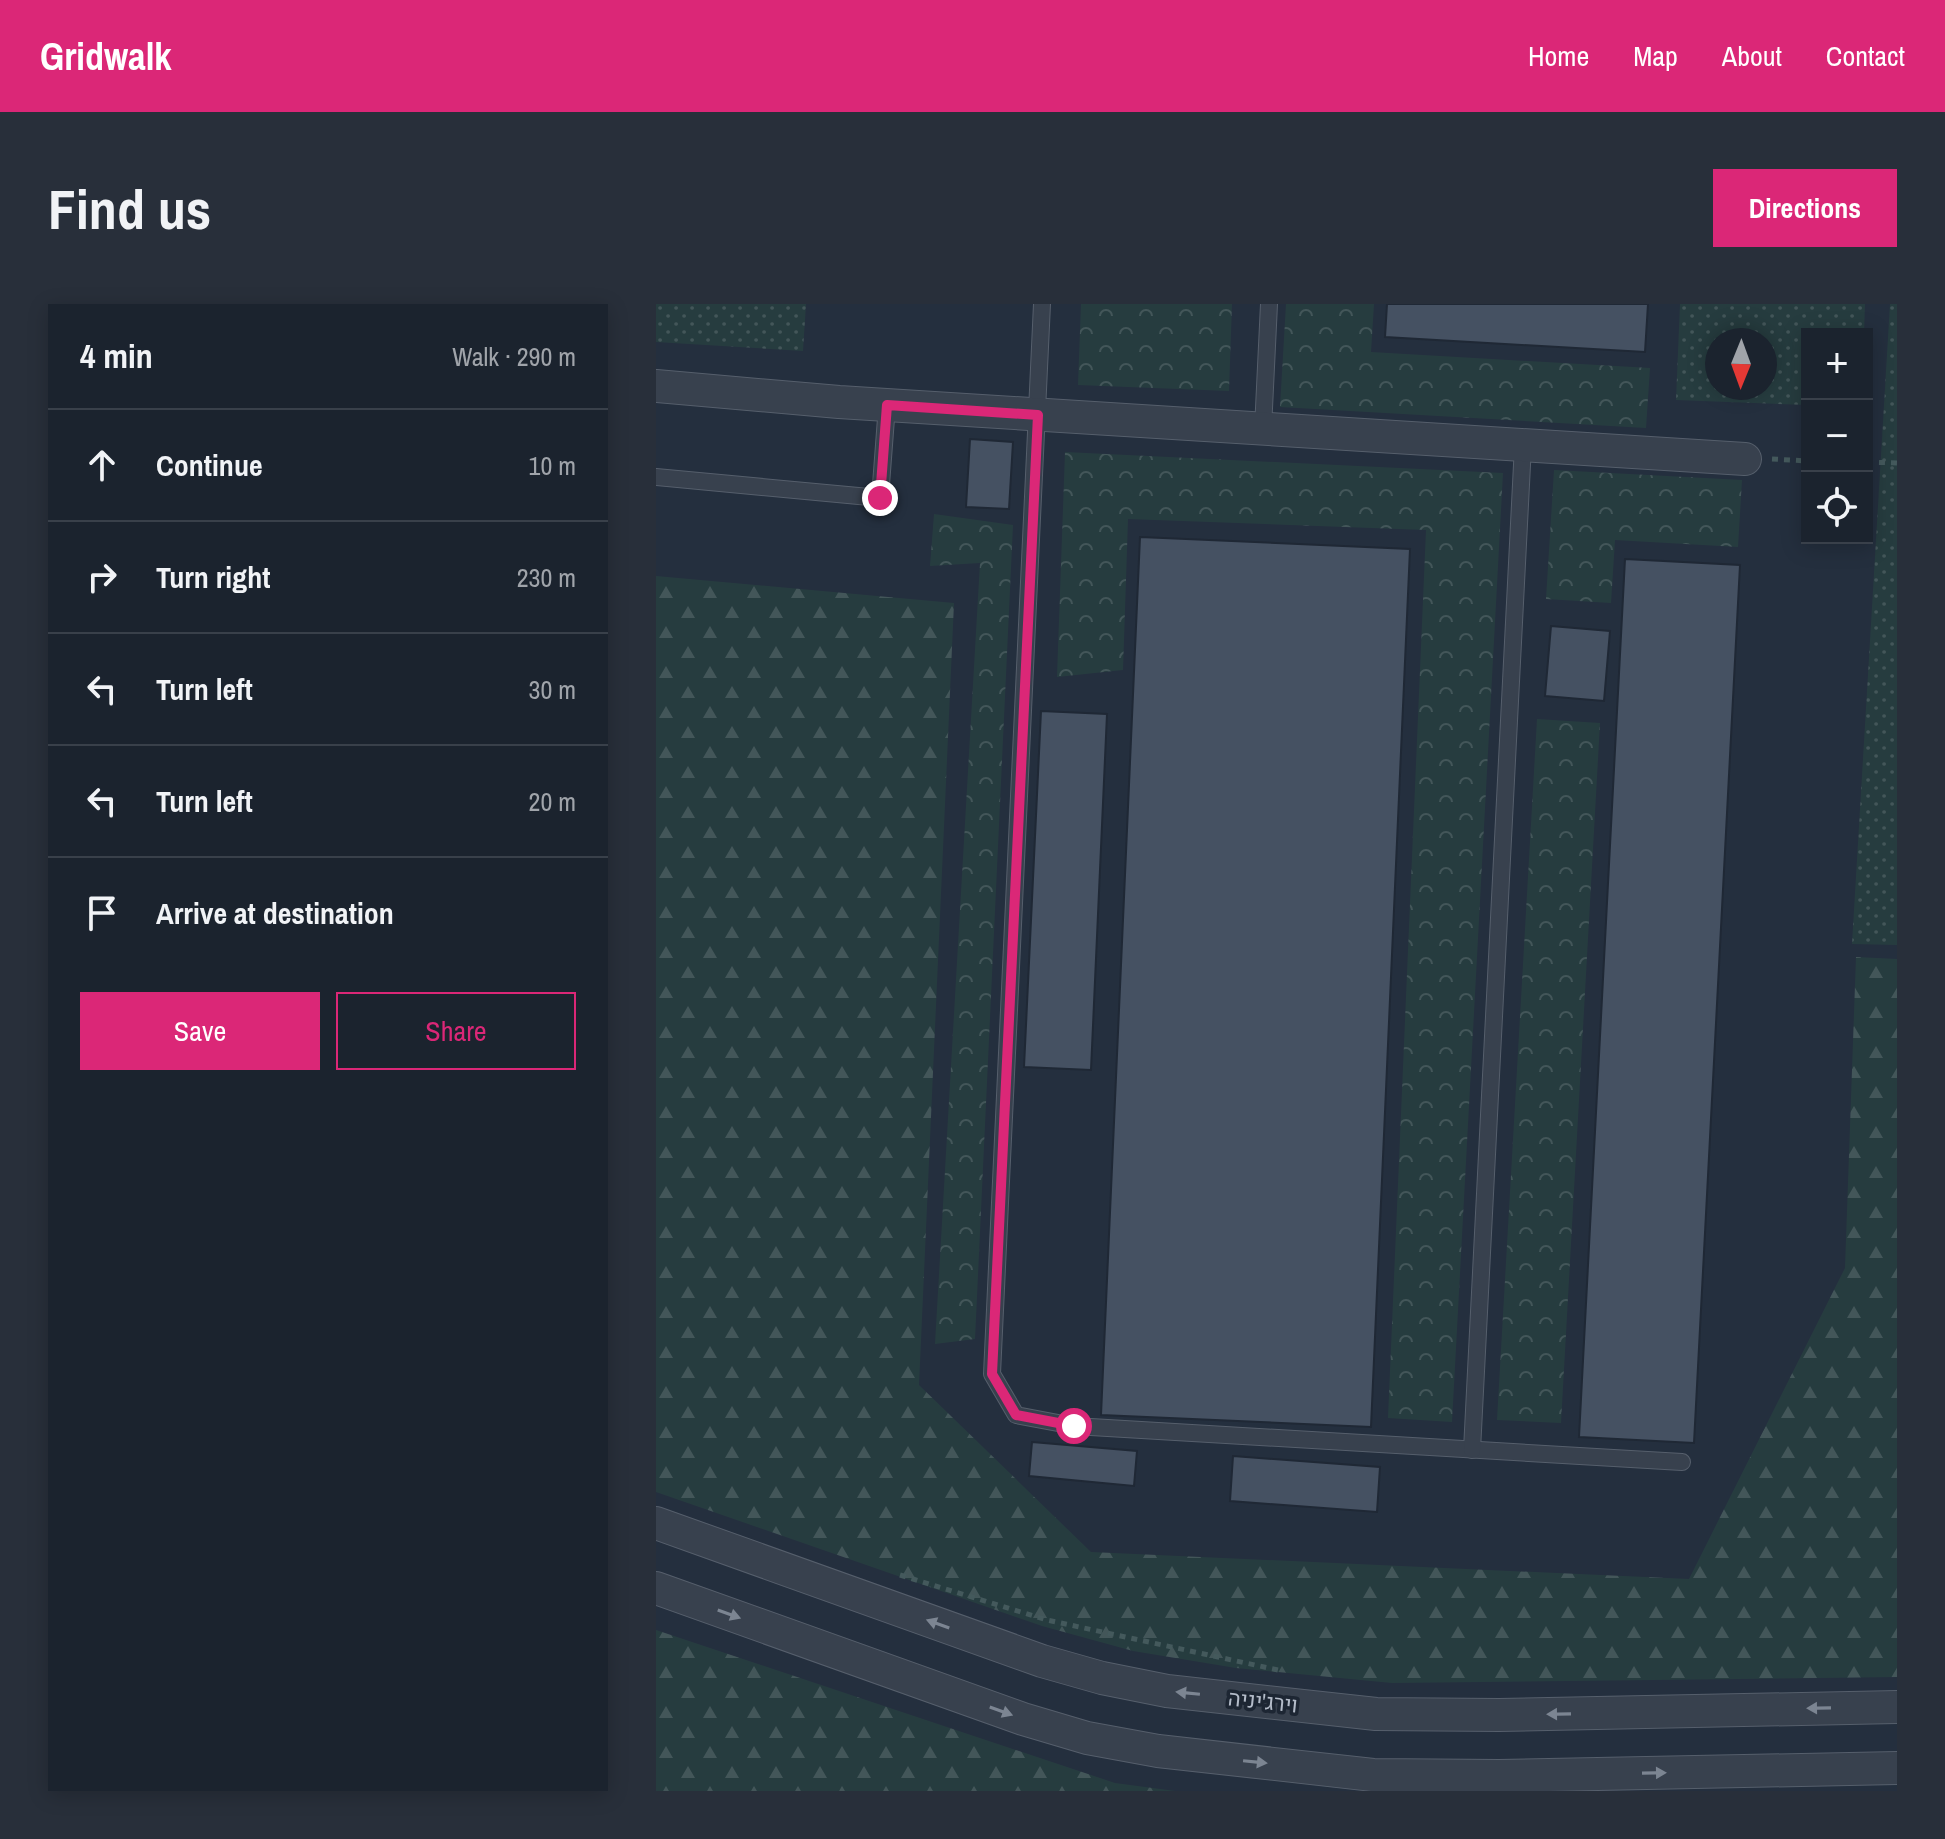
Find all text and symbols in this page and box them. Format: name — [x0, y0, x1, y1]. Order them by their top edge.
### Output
text: Gridwalk — [40, 31, 172, 82]
text: Home — [1528, 37, 1589, 75]
text: Map — [1633, 37, 1678, 75]
text: About — [1722, 37, 1782, 75]
text: Contact — [1826, 37, 1905, 75]
button: Directions — [1713, 169, 1897, 247]
text: Find us — [48, 171, 211, 246]
north arrow — [1705, 328, 1777, 400]
map controls — [1801, 328, 1873, 544]
button: + — [1801, 328, 1873, 400]
text: 4 min — [80, 333, 153, 379]
text: Walk · 290 m — [452, 339, 576, 374]
button: − — [1801, 400, 1873, 472]
icon: ahead — [80, 443, 124, 487]
text: Continue — [156, 445, 263, 485]
text: 10 m — [529, 448, 576, 483]
button: locate — [1801, 472, 1873, 544]
route end — [862, 480, 898, 516]
icon: right — [80, 555, 124, 599]
text: Turn right — [156, 557, 270, 597]
text: 230 m — [517, 560, 576, 595]
icon: left — [80, 667, 124, 711]
text: Turn left — [156, 669, 253, 709]
text: 30 m — [529, 672, 576, 707]
icon: left — [80, 779, 124, 823]
text: Turn left — [156, 781, 253, 821]
text: 20 m — [529, 784, 576, 819]
icon: arrive — [80, 891, 124, 935]
text: Arrive at destination — [156, 893, 394, 933]
button: Save — [80, 992, 320, 1070]
button: Share — [336, 992, 576, 1070]
route start — [1056, 1408, 1092, 1444]
one-way arrow — [718, 1608, 742, 1621]
one-way arrow — [926, 1617, 950, 1630]
street label: וירג'יניה — [1227, 1682, 1299, 1720]
one-way arrow — [1175, 1686, 1200, 1699]
one-way arrow — [1806, 1702, 1831, 1715]
one-way arrow — [989, 1705, 1013, 1718]
one-way arrow — [1546, 1708, 1571, 1720]
one-way arrow — [1243, 1756, 1268, 1769]
one-way arrow — [1642, 1767, 1667, 1779]

